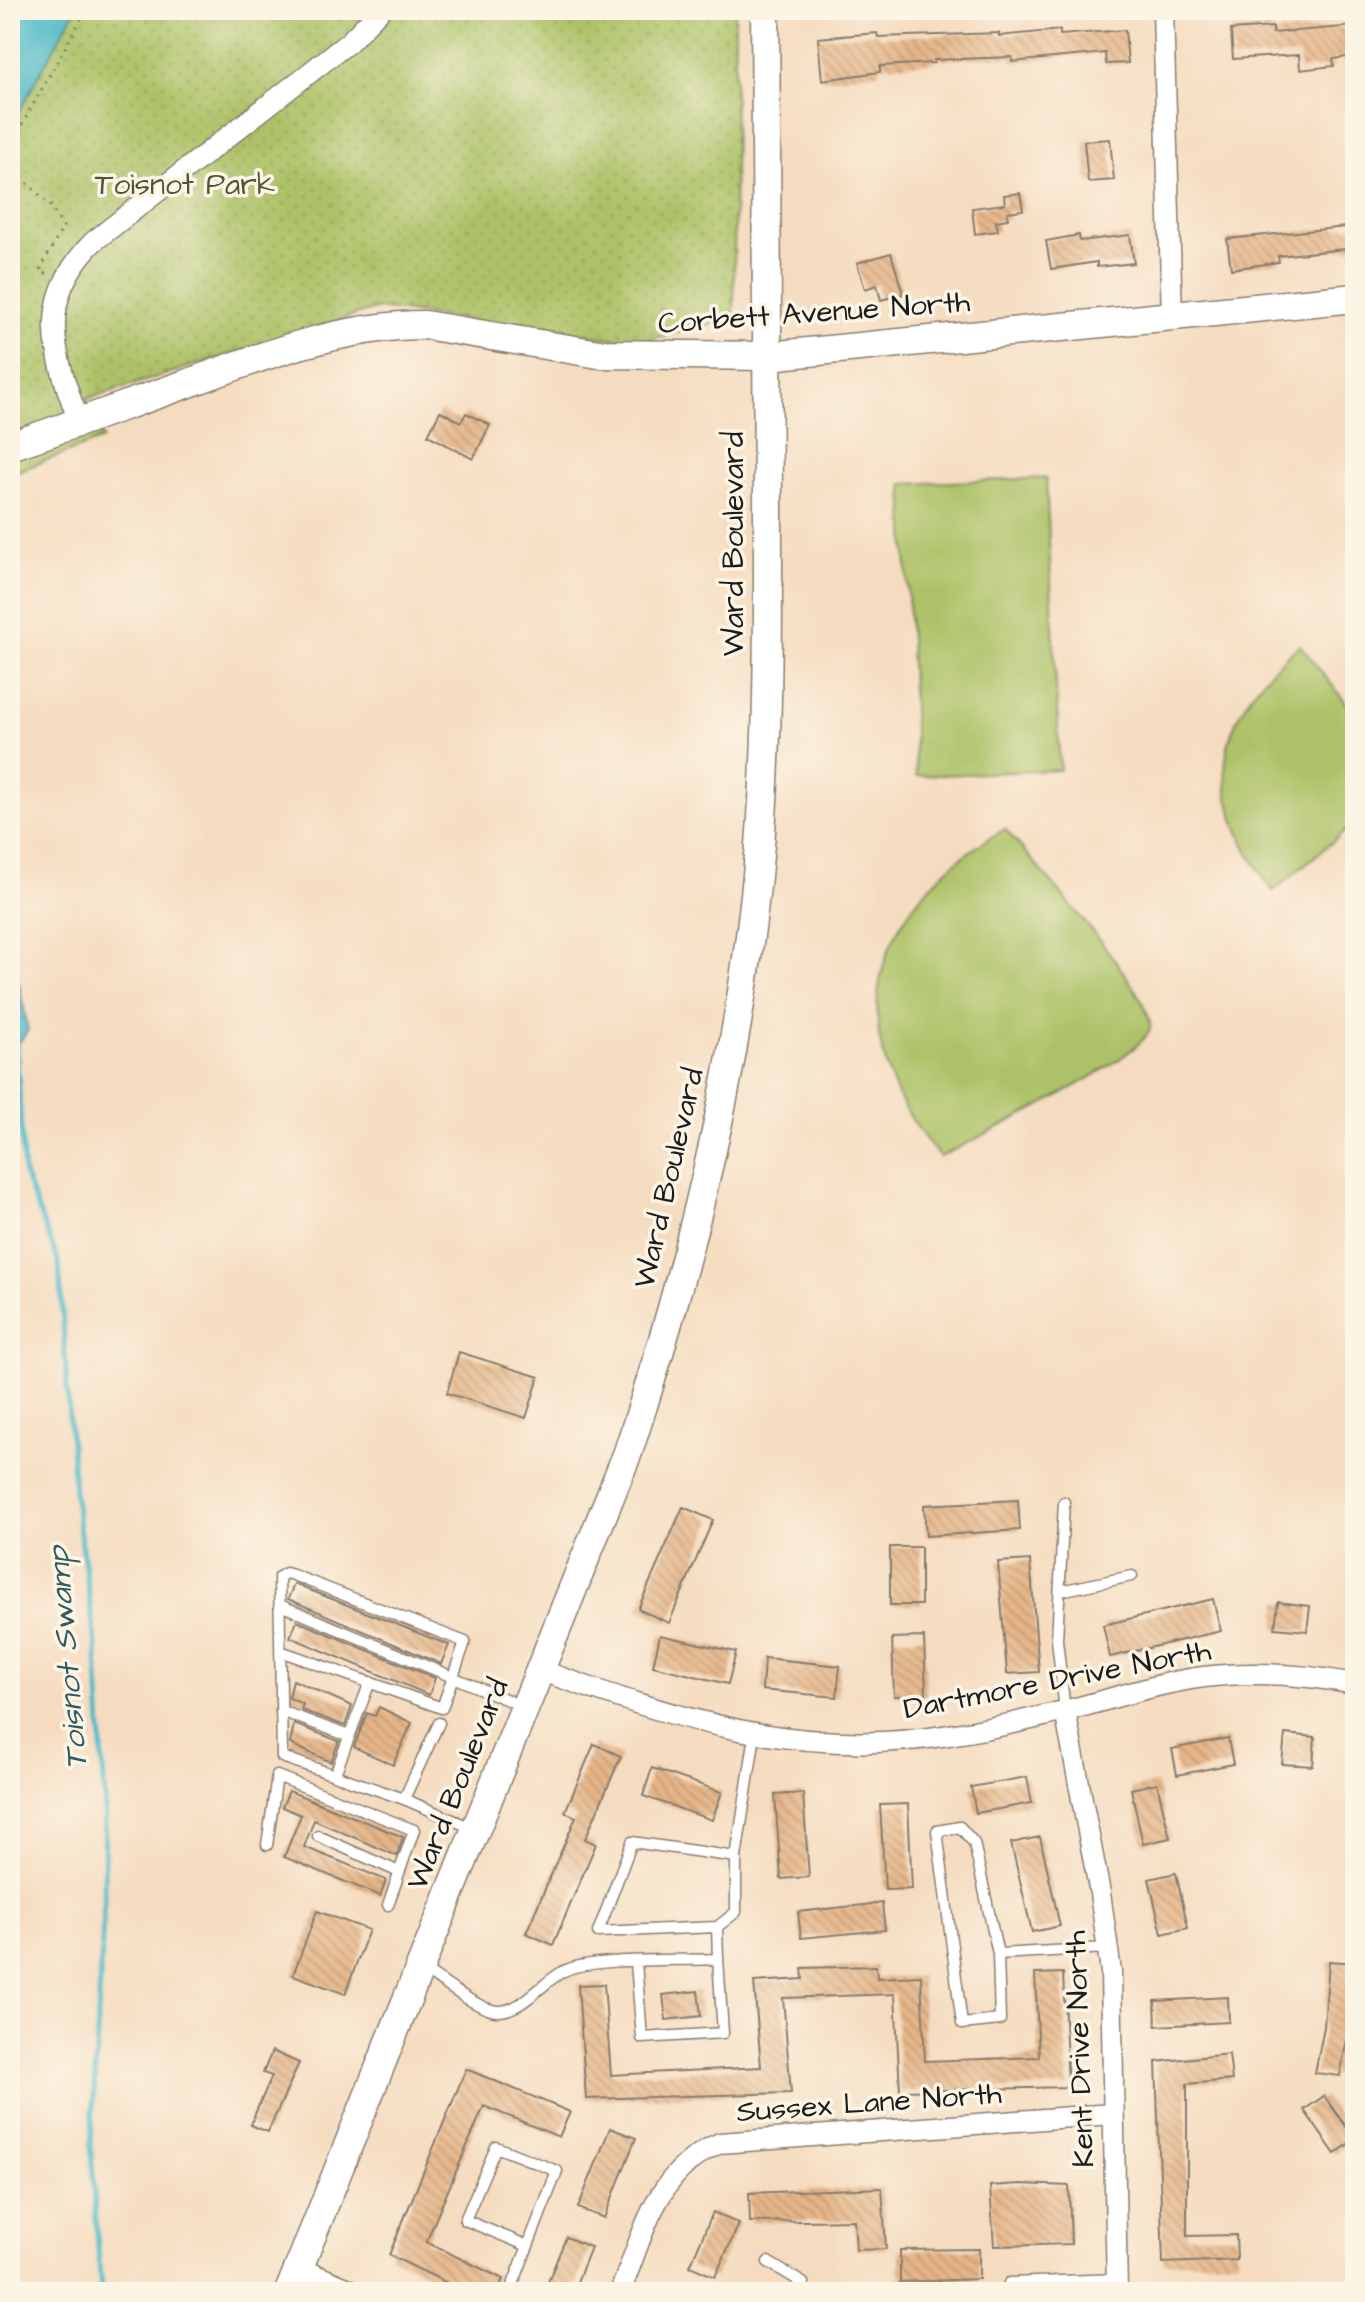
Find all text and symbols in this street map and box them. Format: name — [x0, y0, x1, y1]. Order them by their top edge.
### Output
park label: Toisnot Park — [95, 164, 275, 206]
street label: Corbett Avenue North — [657, 281, 972, 345]
street label: Ward Boulevard — [713, 432, 755, 656]
street label: Ward Boulevard — [623, 1064, 715, 1292]
water label: Toisnot Swamp — [35, 1542, 100, 1771]
street label: Dartmore Drive North — [900, 1630, 1214, 1730]
street label: Ward Boulevard — [396, 1672, 519, 1896]
street label: Kent Drive North — [1055, 1930, 1105, 2168]
street label: Sussex Lane North — [735, 2073, 1003, 2133]

